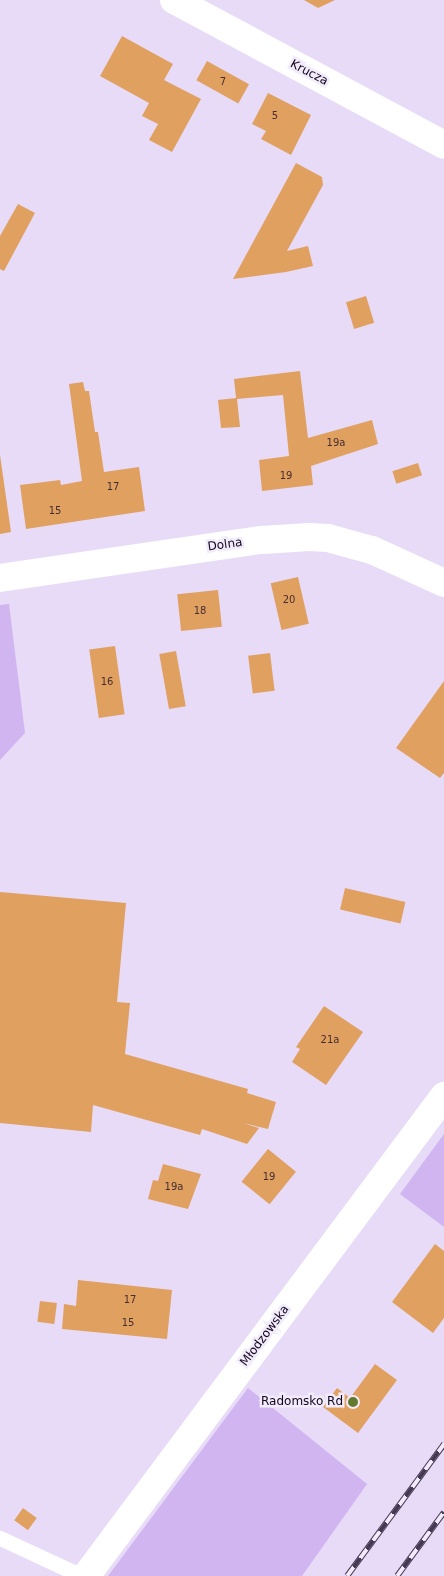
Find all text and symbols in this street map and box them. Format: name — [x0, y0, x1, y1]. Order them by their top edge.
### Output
street label: Krucza — [288, 57, 330, 89]
house number: 7 — [220, 76, 226, 88]
house number: 5 — [272, 110, 278, 122]
house number: 19a — [327, 437, 345, 449]
house number: 19 — [280, 470, 292, 482]
house number: 17 — [107, 481, 119, 493]
house number: 15 — [49, 505, 61, 517]
street label: Dolna — [207, 535, 243, 555]
house number: 20 — [283, 594, 295, 606]
house number: 18 — [194, 605, 206, 617]
house number: 16 — [101, 676, 113, 688]
house number: 21a — [321, 1034, 339, 1046]
house number: 19 — [263, 1171, 275, 1183]
house number: 19a — [165, 1181, 183, 1193]
house number: 17 — [124, 1294, 136, 1306]
street label: Młodzowska — [237, 1303, 293, 1369]
house number: 15 — [122, 1317, 134, 1329]
place label: Radomsko Rd — [261, 1395, 343, 1409]
marker: Radomsko Rd — [347, 1396, 359, 1408]

